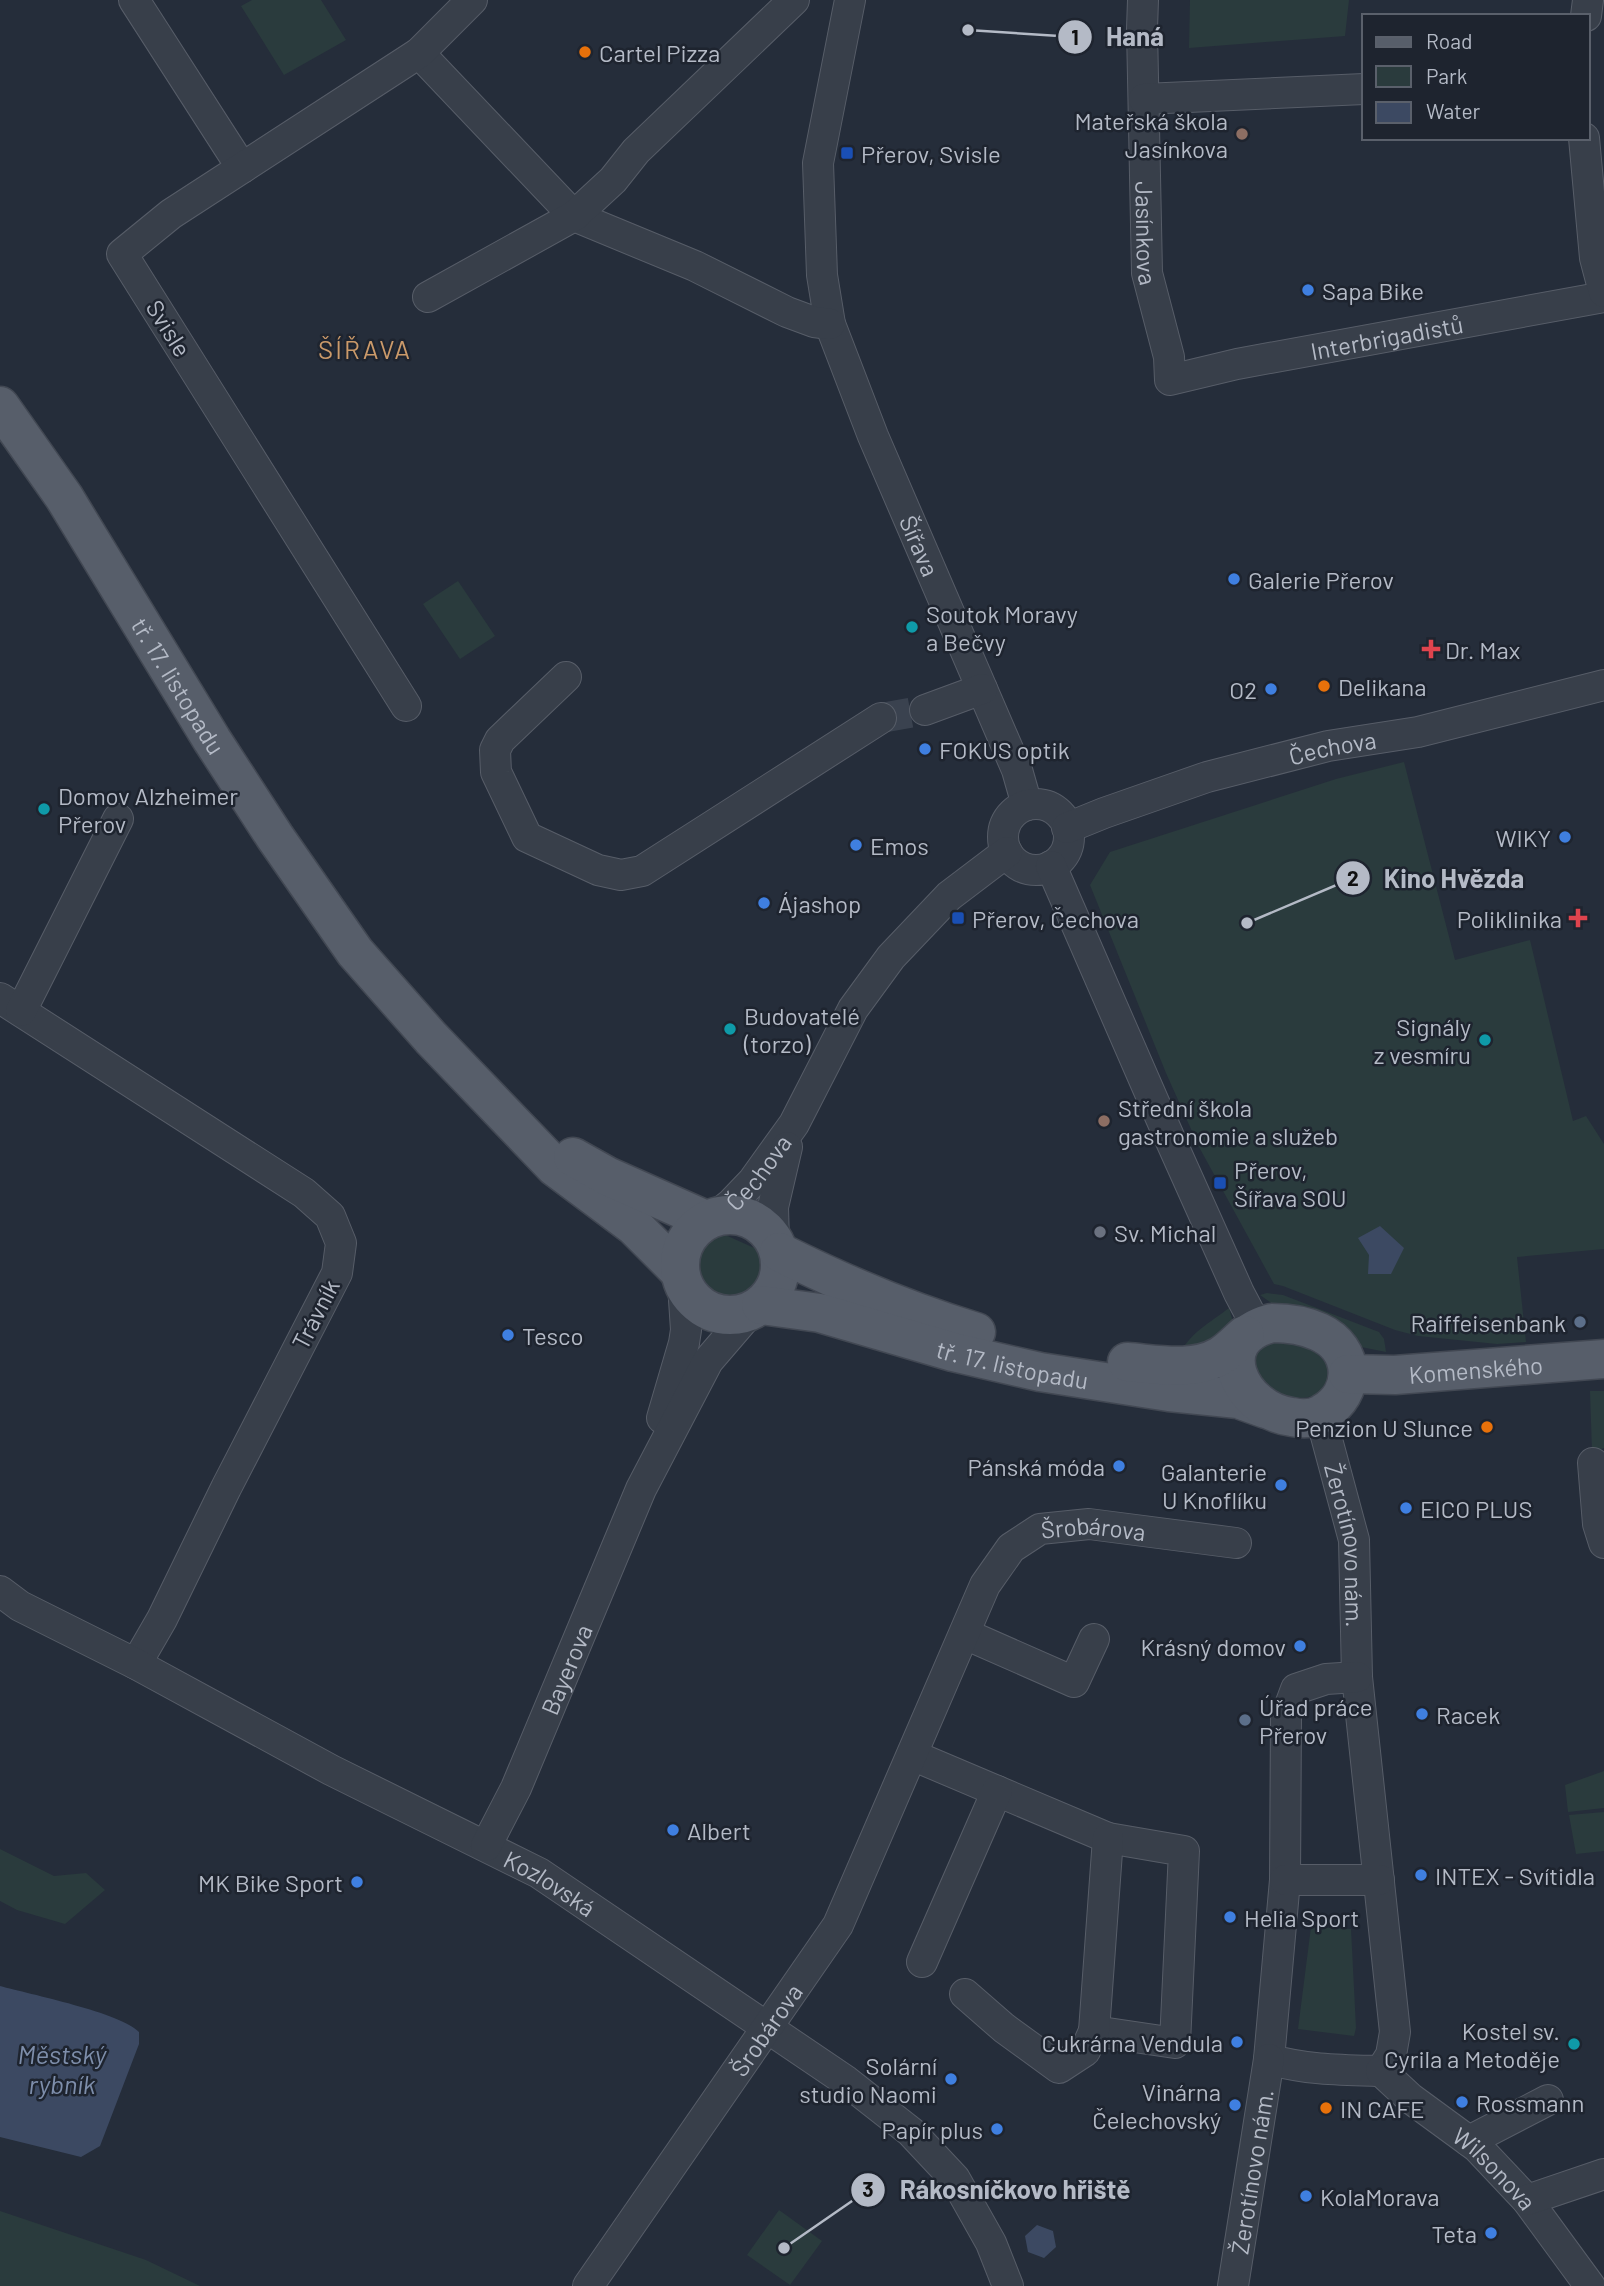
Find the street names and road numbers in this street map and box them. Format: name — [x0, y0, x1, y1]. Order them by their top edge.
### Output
street label: Jasínkova — [1131, 181, 1164, 288]
street label: Svisle — [140, 294, 198, 362]
street label: Interbrigadistů — [1308, 309, 1465, 365]
street label: Šířava — [894, 511, 946, 580]
street label: tř. 17. listopadu — [126, 612, 232, 759]
street label: Čechova — [1285, 724, 1378, 770]
street label: Čechova — [719, 1128, 796, 1216]
street label: Trávník — [285, 1274, 345, 1354]
street label: tř. 17. listopadu — [933, 1333, 1091, 1394]
street label: Komenského — [1408, 1349, 1544, 1388]
street label: Žerotínovo nám. — [1319, 1460, 1370, 1628]
street label: Šrobárova — [1039, 1510, 1148, 1546]
street label: Bayerova — [534, 1620, 597, 1719]
street label: Kozlovská — [499, 1844, 601, 1922]
street label: Šrobárova — [724, 1978, 808, 2081]
street label: Žerotínovo nám. — [1224, 2087, 1279, 2256]
street label: Wilsonova — [1448, 2120, 1543, 2215]

